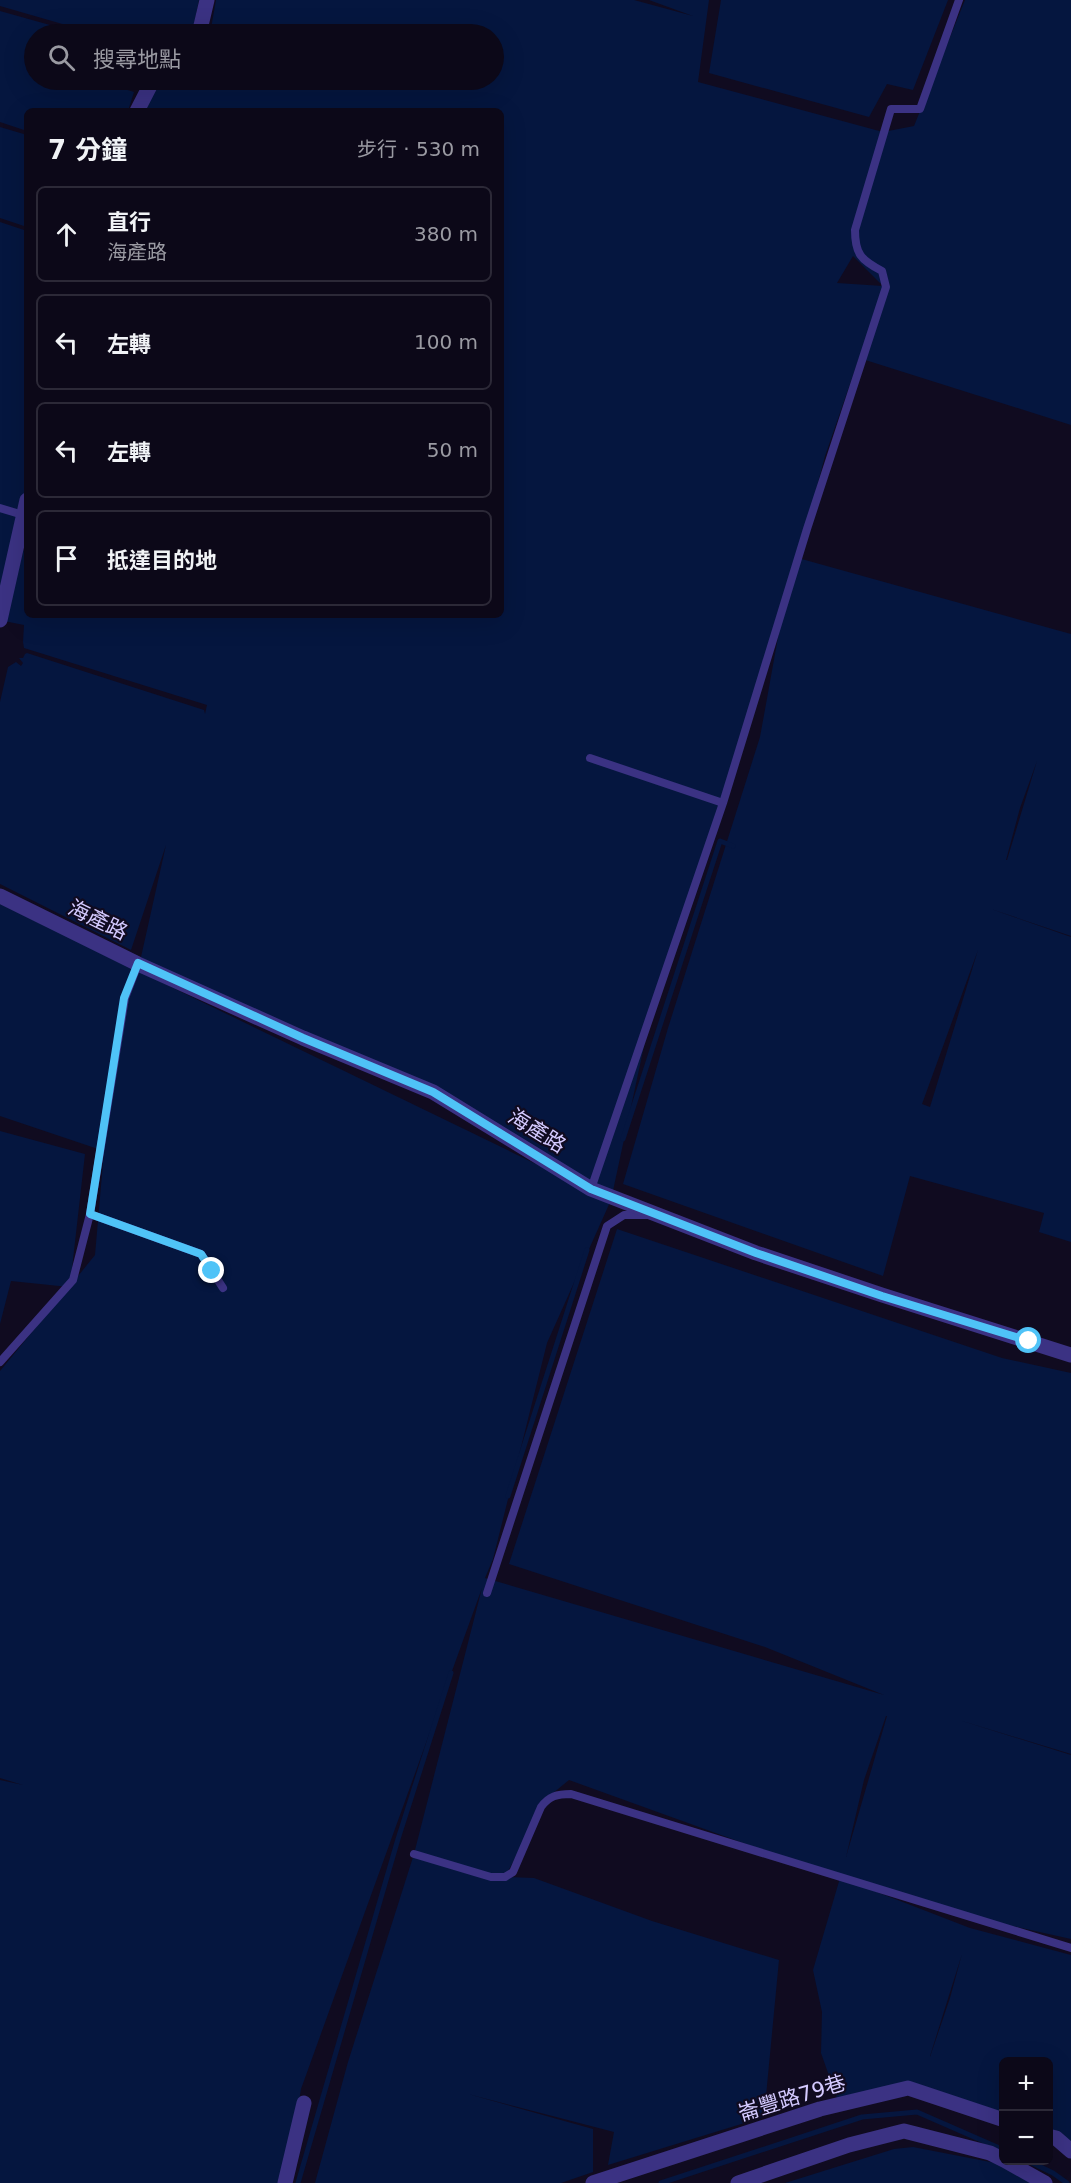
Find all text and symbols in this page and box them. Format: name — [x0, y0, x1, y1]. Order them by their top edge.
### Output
search box — [24, 24, 504, 90]
icon: search — [45, 41, 78, 74]
text: 搜尋地點 — [93, 47, 181, 72]
text: 7 分鐘 — [48, 135, 127, 165]
text: 步行 · 530 m — [357, 137, 480, 161]
text: 直行 — [107, 210, 151, 235]
icon: ahead — [50, 218, 83, 251]
text: 380 m — [414, 222, 478, 246]
text: 海產路 — [107, 240, 167, 264]
icon: left — [50, 326, 83, 359]
text: 100 m — [414, 330, 478, 354]
text: 左轉 — [107, 332, 151, 357]
icon: left — [50, 434, 83, 467]
text: 50 m — [427, 438, 478, 462]
text: 左轉 — [107, 440, 151, 465]
icon: arrive — [50, 542, 83, 575]
text: 抵達目的地 — [107, 548, 217, 573]
street label: 海產路 — [64, 895, 132, 945]
street label: 海產路 — [504, 1104, 570, 1158]
route end — [198, 1257, 224, 1283]
route start — [1015, 1327, 1041, 1353]
map controls — [999, 2057, 1053, 2165]
button: + — [999, 2057, 1053, 2111]
street label: 崙豐路79巷 — [736, 2070, 848, 2126]
button: − — [999, 2111, 1053, 2165]

